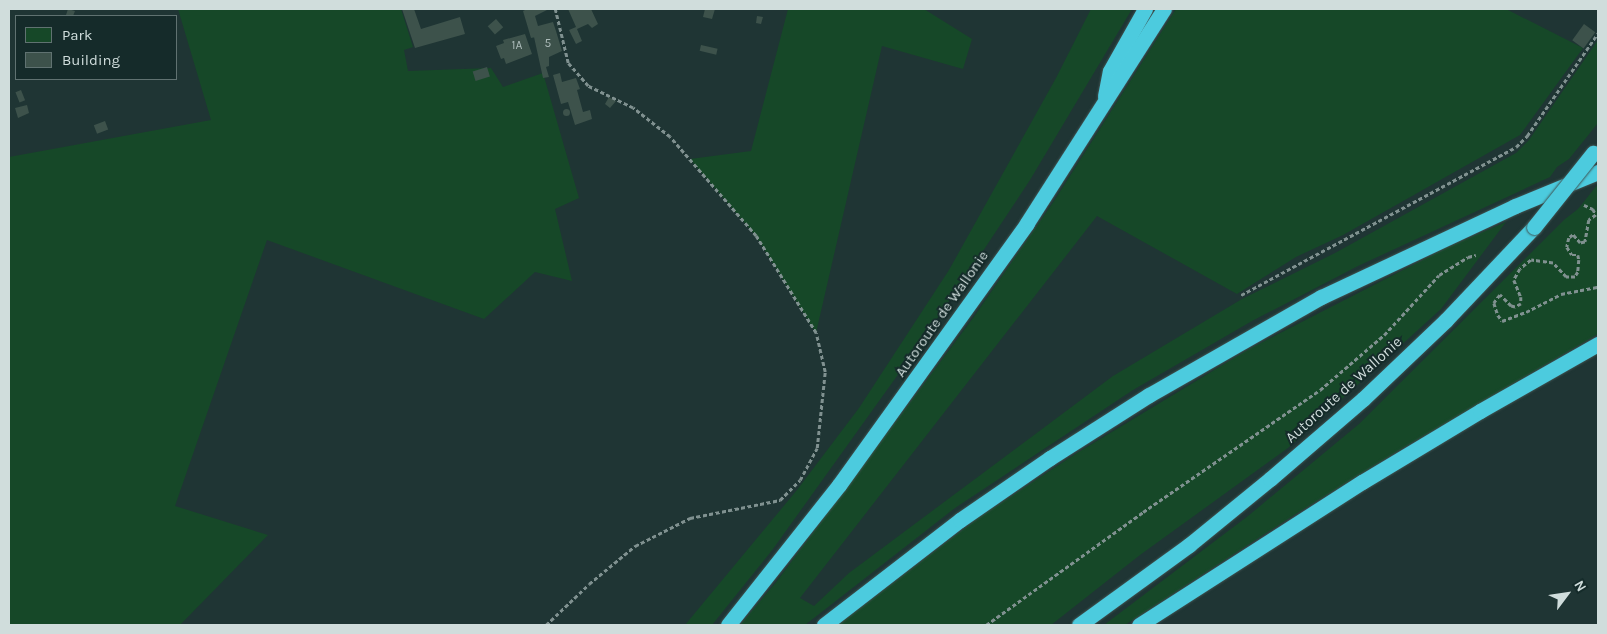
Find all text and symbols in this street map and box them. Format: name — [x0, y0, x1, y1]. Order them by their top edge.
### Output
legend — [15, 15, 178, 80]
text: Park — [62, 26, 92, 44]
house number: 5 — [545, 37, 551, 51]
house number: 1A — [512, 39, 522, 53]
text: Building — [62, 51, 120, 69]
street label: Autoroute de Wallonie — [892, 247, 992, 381]
street label: Autoroute de Wallonie — [1282, 333, 1406, 447]
north arrow — [1542, 569, 1592, 619]
text: N — [1570, 577, 1590, 595]

